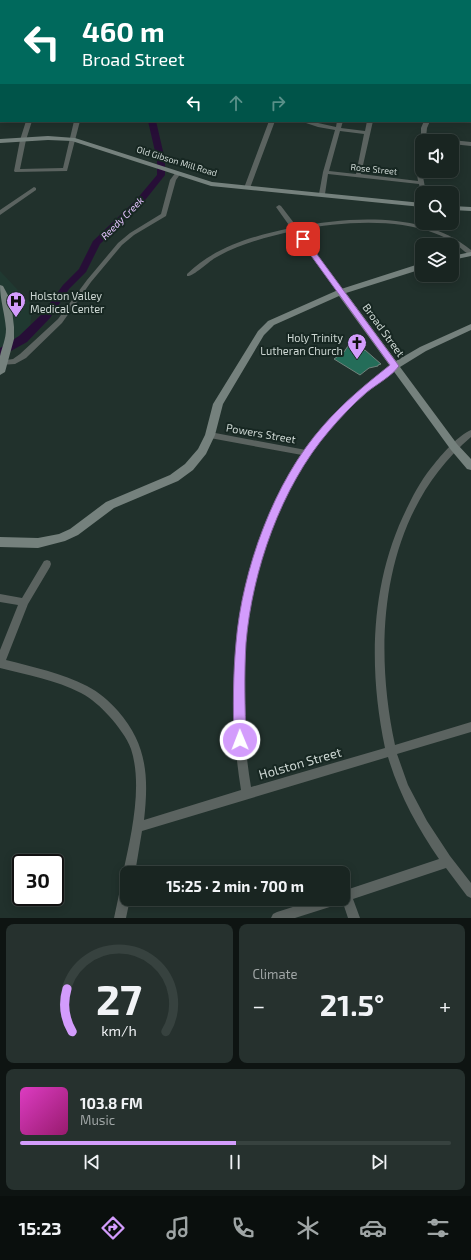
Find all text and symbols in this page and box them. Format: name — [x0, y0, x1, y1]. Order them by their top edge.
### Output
text: 460 m — [82, 14, 165, 48]
icon: left — [16, 16, 68, 68]
text: Broad Street — [82, 48, 185, 70]
icon: left — [183, 92, 205, 114]
icon: ahead — [225, 92, 247, 114]
icon: right — [267, 92, 289, 114]
map controls — [415, 134, 459, 282]
button: sound — [415, 134, 459, 178]
street label: Old Gibson Mill Road — [135, 143, 219, 179]
street label: Rose Street — [350, 161, 399, 177]
button: search — [415, 186, 459, 230]
water label: Reedy Creek — [98, 194, 147, 243]
pin — [286, 222, 320, 256]
icon: arrive — [292, 228, 314, 250]
button: layers — [415, 238, 459, 282]
place label: Holston Valley Medical Center — [30, 289, 105, 315]
hospital icon: Holston Valley Medical Center — [5, 290, 27, 318]
street label: Broad Street — [360, 301, 408, 359]
place label: Holy Trinity Lutheran Church — [260, 331, 343, 357]
church icon: Holy Trinity Lutheran Church — [346, 332, 368, 360]
street label: Powers Street — [225, 420, 297, 446]
position arrow — [219, 719, 261, 761]
street label: Holston Street — [257, 744, 343, 782]
speed limit sign: 30 — [12, 854, 64, 906]
text: 15:25 · 2 min · 700 m — [166, 877, 304, 895]
text: Climate — [253, 966, 297, 982]
text: 27 — [96, 972, 142, 1022]
text: 21.5° — [320, 986, 384, 1022]
text: − — [253, 992, 265, 1018]
text: + — [439, 992, 451, 1018]
text: km/h — [102, 1021, 137, 1038]
text: 103.8 FM — [80, 1094, 143, 1112]
text: Music — [80, 1112, 115, 1128]
icon: previous — [81, 1151, 103, 1173]
icon: pause — [224, 1151, 246, 1173]
icon: next — [368, 1151, 390, 1173]
icon: directions — [99, 1214, 127, 1242]
icon: music — [164, 1214, 192, 1242]
icon: phone — [229, 1214, 257, 1242]
icon: climate — [294, 1214, 322, 1242]
icon: car — [359, 1214, 387, 1242]
icon: filters — [424, 1214, 452, 1242]
text: 15:23 — [19, 1217, 62, 1239]

